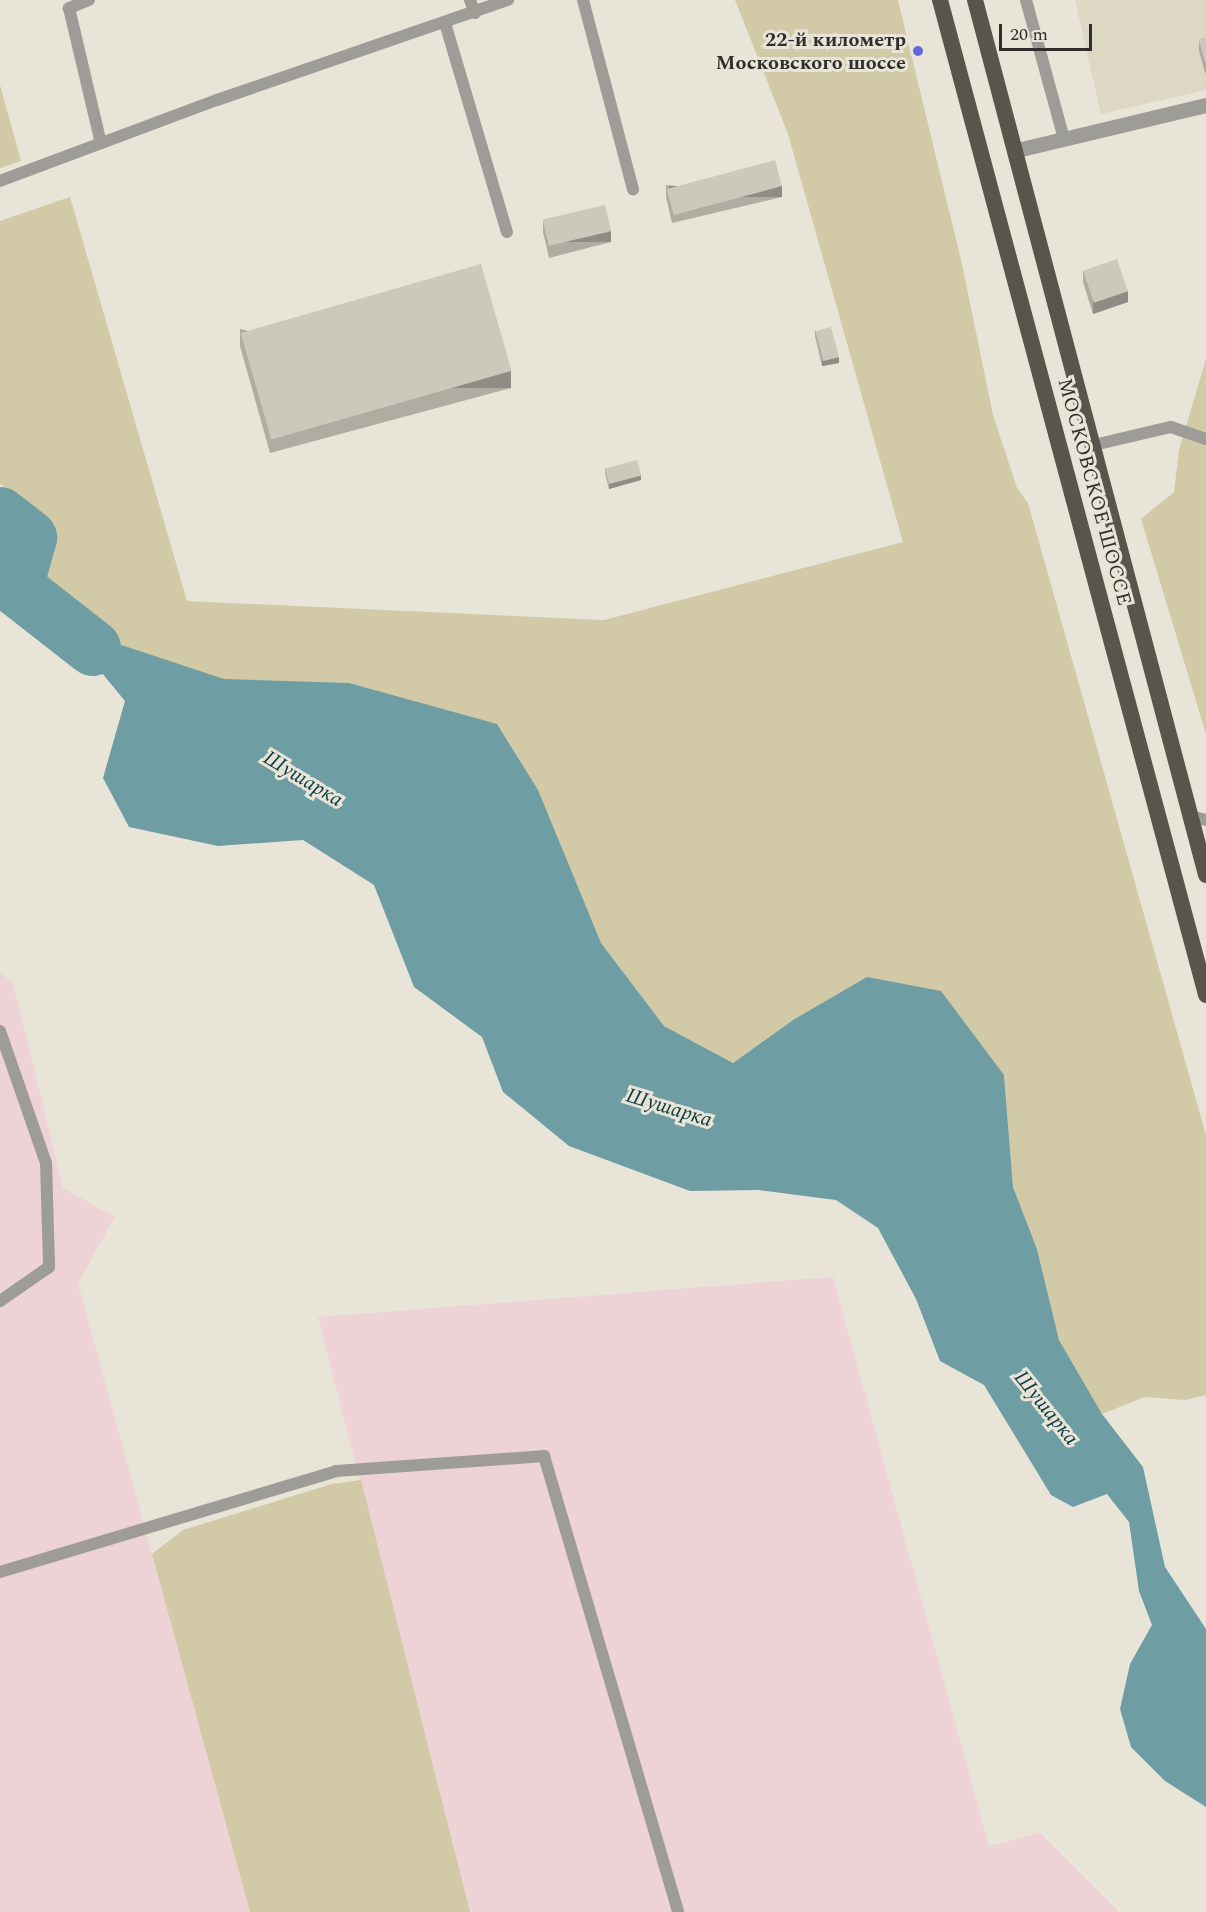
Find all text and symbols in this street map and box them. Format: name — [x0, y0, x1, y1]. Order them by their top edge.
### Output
scale bar — [1002, 12, 1095, 50]
text: 20 m — [1010, 21, 1048, 48]
place label: 22-й километр Московского шоссе — [716, 28, 906, 75]
marker: 22-й километр Московского шоссе — [911, 44, 925, 58]
street label: МОСКОВСКОЕ ШОССЕ — [1052, 376, 1136, 608]
water label: Шушарка — [259, 745, 347, 813]
water label: Шушарка — [623, 1083, 715, 1133]
water label: Шушарка — [1008, 1366, 1084, 1450]

